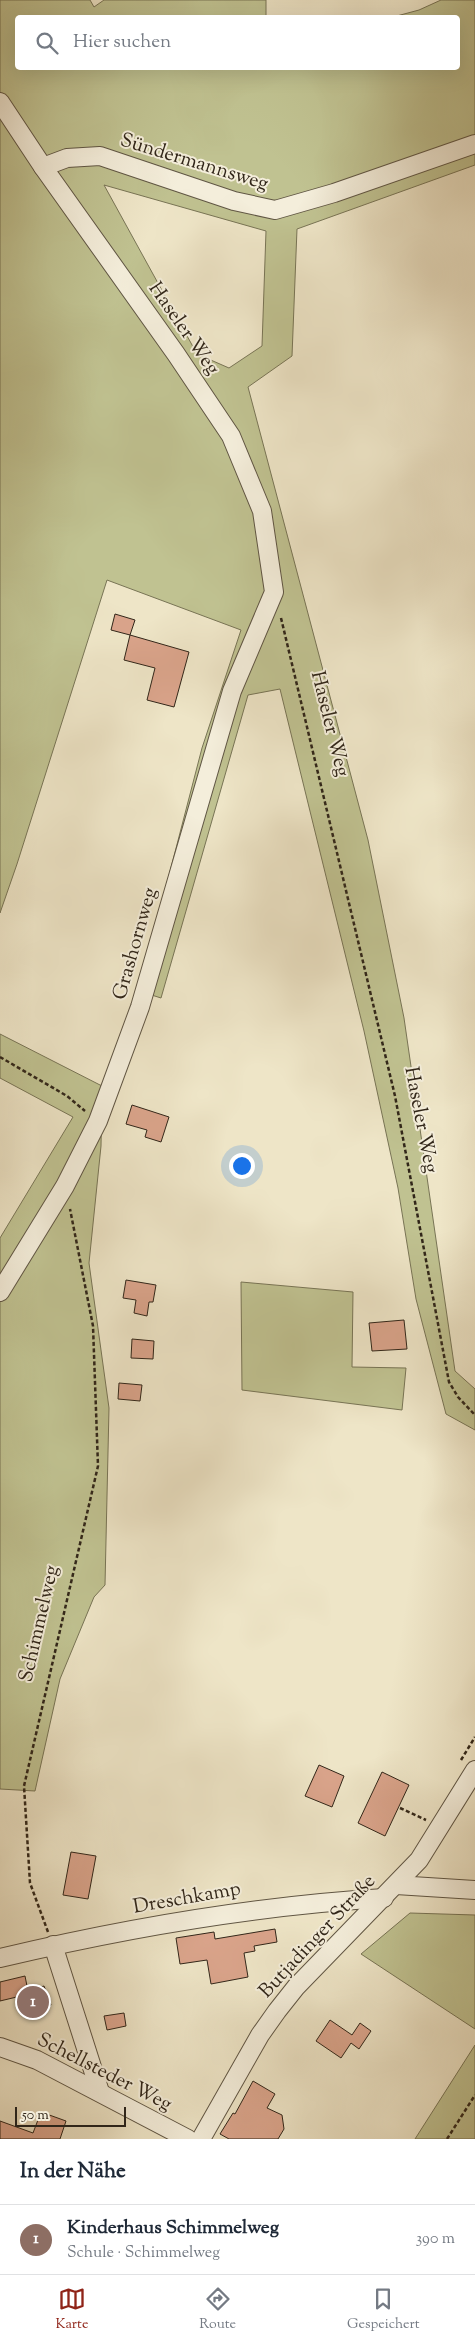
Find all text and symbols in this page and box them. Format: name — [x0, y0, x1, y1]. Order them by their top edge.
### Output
search box — [15, 15, 460, 70]
icon: search — [33, 29, 61, 57]
text: Hier suchen — [73, 29, 171, 56]
street label: Sündermannsweg — [116, 127, 272, 199]
street label: Haseler Weg — [140, 276, 226, 382]
street label: Haseler Weg — [302, 668, 356, 780]
street label: Grashornweg — [106, 884, 166, 1004]
street label: Haseler Weg — [395, 1064, 445, 1176]
your location — [229, 1153, 255, 1179]
street label: Schimmelweg — [12, 1562, 68, 1685]
street label: Butjadinger Straße — [253, 1869, 383, 2005]
street label: Dreschkamp — [131, 1875, 243, 1923]
pin: 1 — [17, 1983, 49, 2021]
street label: Schellsteder Weg — [31, 2026, 177, 2120]
scale bar — [15, 2104, 126, 2127]
text: 50 m — [22, 2106, 49, 2126]
text: In der Nähe — [20, 2157, 126, 2187]
text: Kinderhaus Schimmelweg — [67, 2215, 279, 2242]
text: 1 — [33, 2228, 39, 2251]
text: 390 m — [416, 2228, 455, 2251]
text: Schule · Schimmelweg — [67, 2242, 220, 2265]
tab: Karte — [55, 2285, 88, 2335]
tab: Route — [199, 2285, 236, 2335]
tab: Gespeichert — [347, 2285, 420, 2335]

